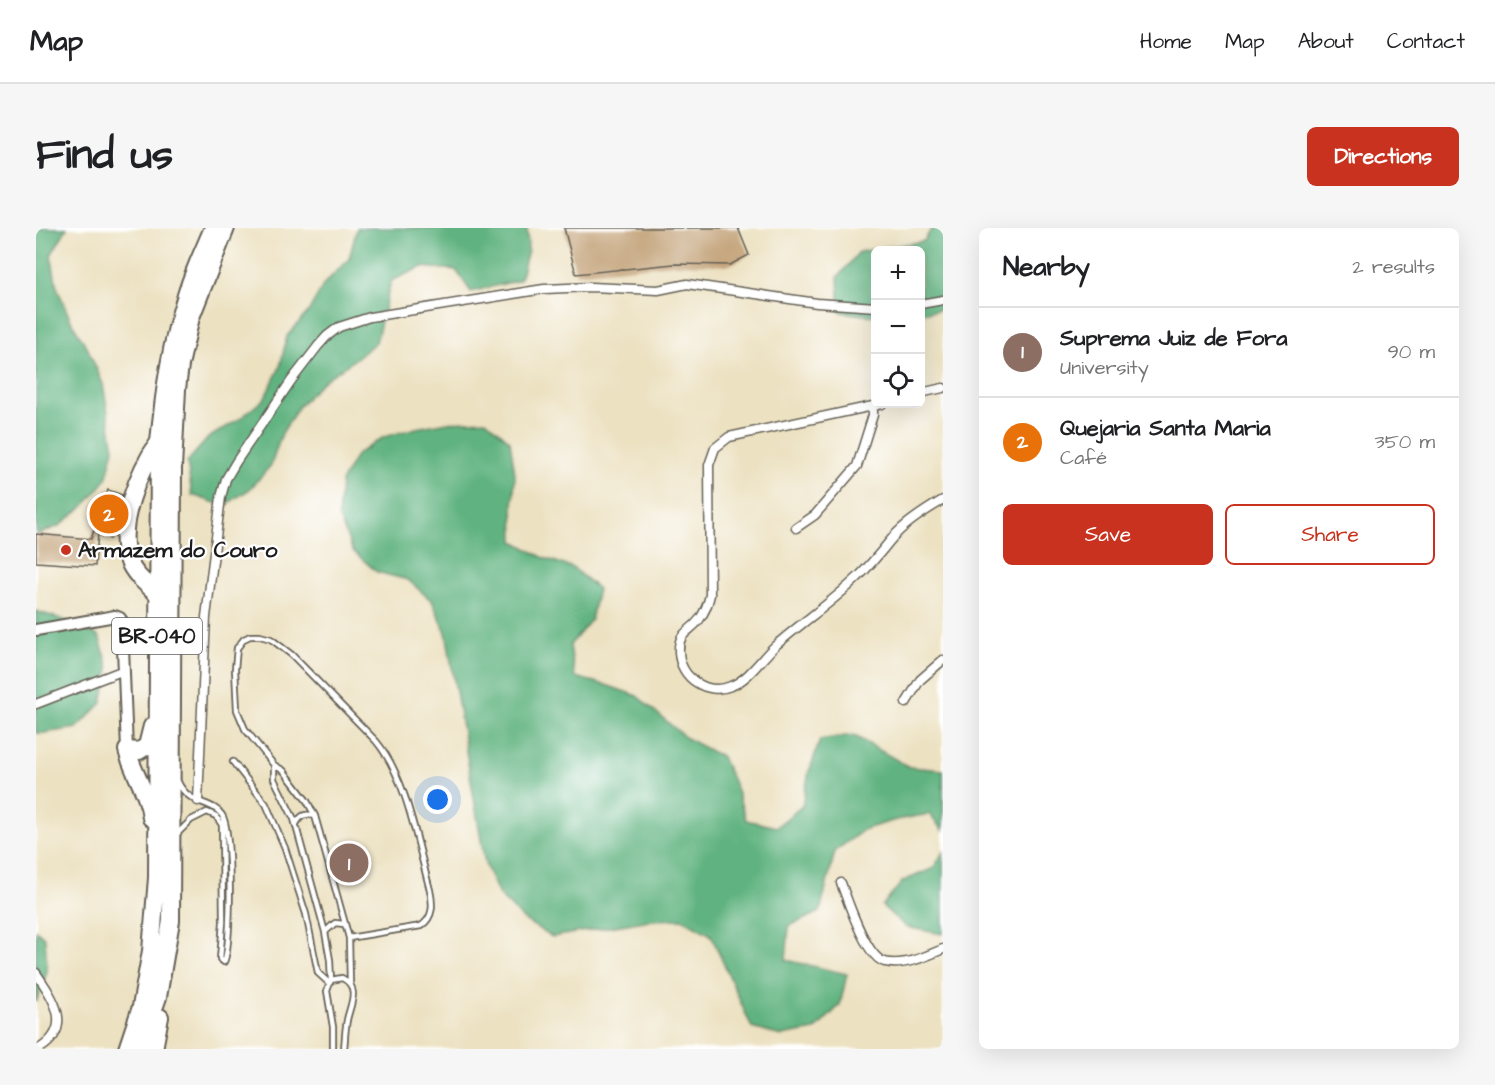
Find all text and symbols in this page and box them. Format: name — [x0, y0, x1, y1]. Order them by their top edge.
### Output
text: Map — [30, 22, 83, 61]
text: Home — [1140, 27, 1192, 56]
text: Map — [1225, 27, 1265, 56]
text: About — [1298, 27, 1354, 56]
text: Contact — [1387, 27, 1465, 56]
text: Find us — [36, 127, 173, 185]
button: Directions — [1307, 127, 1459, 186]
map controls — [871, 246, 925, 408]
button: + — [871, 246, 925, 300]
text: Nearby — [1003, 249, 1090, 285]
text: 2 results — [1352, 253, 1435, 281]
button: − — [871, 300, 925, 354]
text: Suprema Juiz de Fora — [1060, 323, 1288, 354]
text: 1 — [1021, 338, 1024, 366]
text: 90 m — [1387, 338, 1435, 366]
button: locate — [871, 354, 925, 408]
text: University — [1060, 354, 1149, 382]
text: Quejaria Santa Maria — [1060, 413, 1271, 444]
text: 2 — [1017, 428, 1028, 456]
text: 350 m — [1374, 428, 1435, 456]
text: Café — [1060, 444, 1107, 472]
pin: 2 — [90, 492, 128, 536]
button: Save — [1003, 504, 1213, 565]
button: Share — [1225, 504, 1435, 565]
place label: Armazem do Couro — [78, 535, 278, 566]
marker: Armazem do Couro — [59, 543, 73, 557]
road number: BR-040 — [112, 618, 202, 654]
your location — [423, 785, 452, 814]
pin: 1 — [330, 840, 368, 886]

